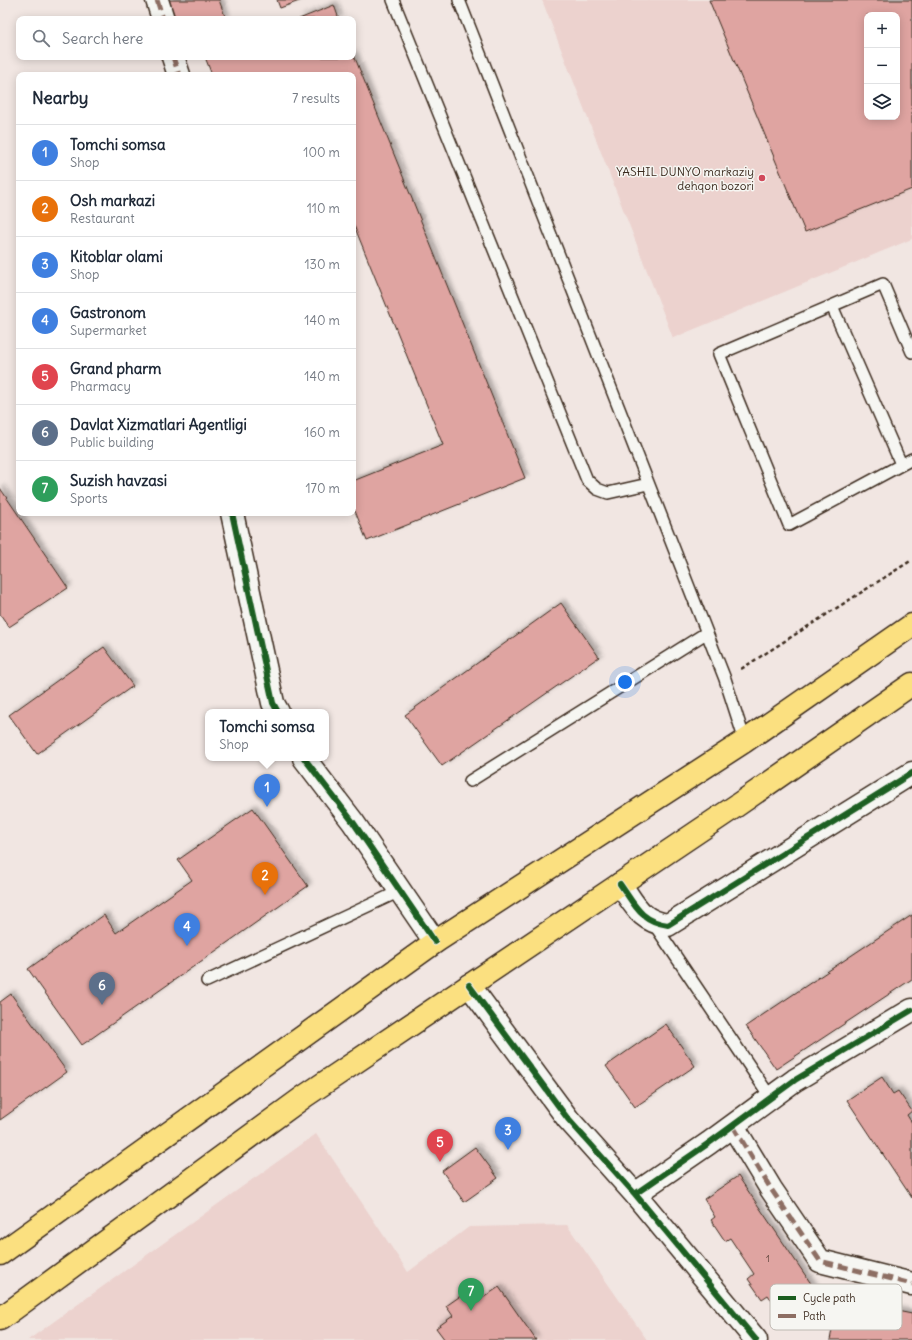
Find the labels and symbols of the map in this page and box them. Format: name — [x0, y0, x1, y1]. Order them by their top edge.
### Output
place label: YASHIL DUNYO markaziy dehqon bozori — [616, 164, 754, 193]
marker: YASHIL DUNYO markaziy dehqon bozori — [757, 173, 767, 183]
your location — [615, 672, 635, 692]
pin: 1 — [254, 774, 280, 807]
pin: 2 — [252, 862, 278, 895]
pin: 4 — [174, 913, 200, 946]
pin: 6 — [89, 972, 115, 1005]
pin: 3 — [495, 1117, 521, 1150]
pin: 5 — [427, 1129, 453, 1162]
house number: 1 — [766, 1252, 770, 1265]
pin: 7 — [458, 1278, 484, 1311]
legend — [770, 1284, 902, 1330]
text: Cycle path — [803, 1291, 856, 1305]
text: Path — [803, 1309, 826, 1323]

